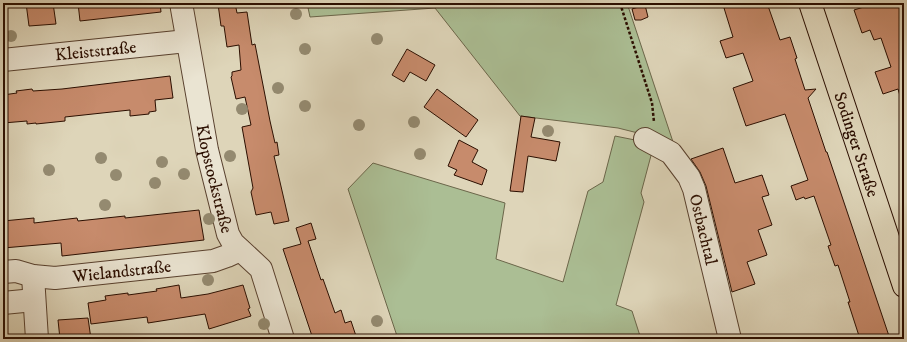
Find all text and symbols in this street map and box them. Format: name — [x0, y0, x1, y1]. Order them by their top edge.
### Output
street label: Kleiststraße — [54, 36, 137, 67]
street label: Sodinger Straße — [828, 89, 884, 200]
street label: Klopstockstraße — [191, 123, 237, 236]
street label: Ostbachtal — [684, 192, 722, 267]
street label: Wielandstraße — [71, 256, 172, 288]

